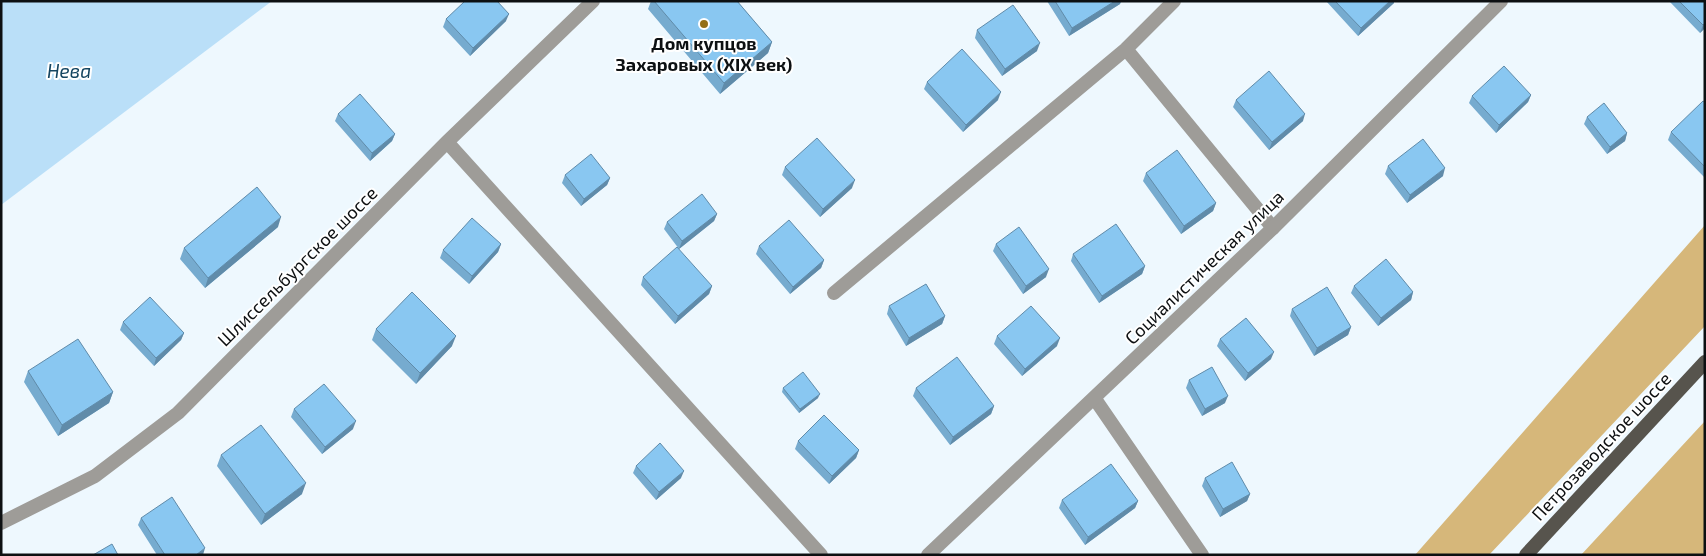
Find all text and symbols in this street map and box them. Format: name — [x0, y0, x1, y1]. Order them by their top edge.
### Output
marker: Дом купцов Захаровых (XIX век) — [698, 18, 710, 30]
place label: Дом купцов Захаровых (XIX век) — [616, 32, 792, 75]
water label: Нева — [47, 59, 91, 82]
street label: Шлиссельбургское шоссе — [213, 182, 381, 350]
street label: Социалистическая улица — [1120, 185, 1288, 349]
street label: Петрозаводское шоссе — [1527, 367, 1675, 525]

